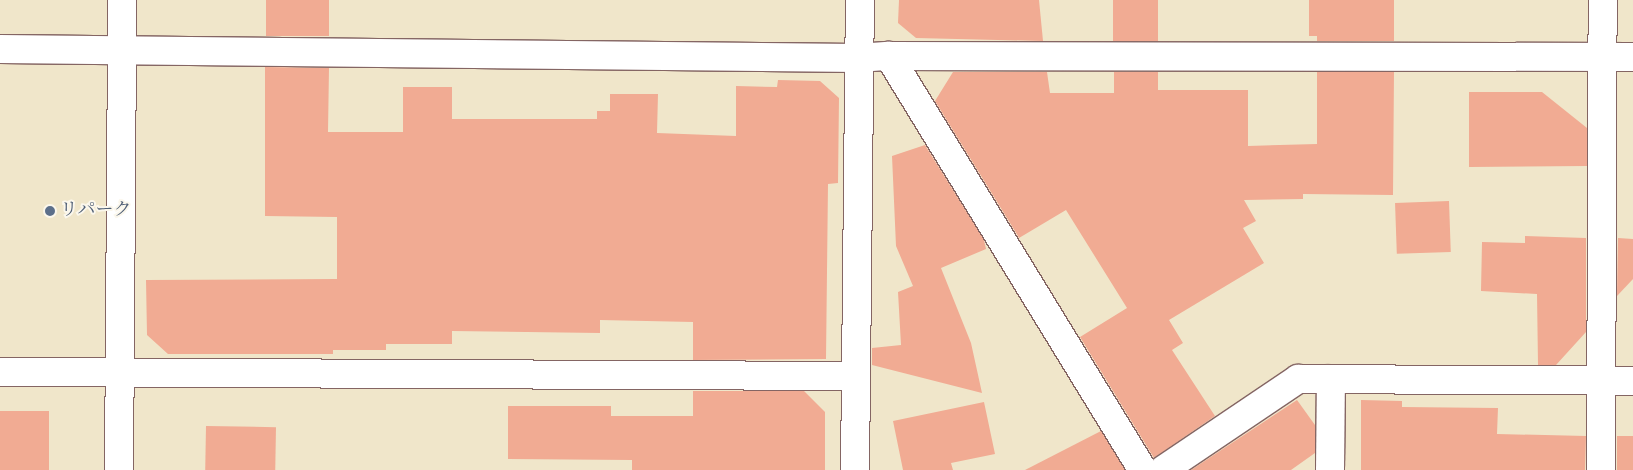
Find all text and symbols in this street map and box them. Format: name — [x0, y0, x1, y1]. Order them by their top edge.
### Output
place label: リパーク — [60, 200, 132, 222]
marker: リパーク — [44, 205, 56, 217]

